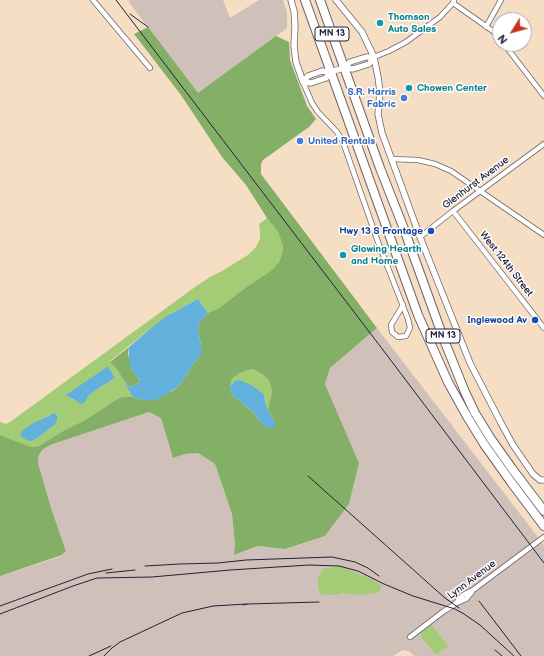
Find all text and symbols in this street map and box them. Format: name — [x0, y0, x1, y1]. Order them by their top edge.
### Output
place label: Thomson Auto Sales — [388, 11, 436, 34]
north arrow — [492, 12, 532, 52]
marker: Thomson Auto Sales — [375, 18, 385, 28]
road number: MN 13 — [315, 27, 349, 41]
text: N — [495, 32, 510, 46]
place label: Chowen Center — [417, 82, 487, 94]
marker: Chowen Center — [404, 83, 414, 93]
place label: S.R. Harris Fabric — [348, 86, 396, 110]
marker: S.R. Harris Fabric — [399, 93, 409, 103]
place label: United Rentals — [308, 135, 375, 147]
marker: United Rentals — [295, 136, 305, 146]
street label: Glenhurst Avenue — [440, 154, 512, 212]
place label: Hwy 13 S Frontage — [339, 225, 423, 237]
marker: Hwy 13 S Frontage — [426, 226, 436, 236]
street label: West 124th Street — [477, 229, 535, 299]
place label: Glowing Hearth and Home — [351, 243, 421, 266]
marker: Glowing Hearth and Home — [338, 250, 348, 260]
place label: Inglewood Av — [467, 314, 527, 326]
marker: Inglewood Av — [530, 315, 540, 325]
road number: MN 13 — [426, 329, 460, 343]
street label: Lynn Avenue — [445, 558, 499, 602]

